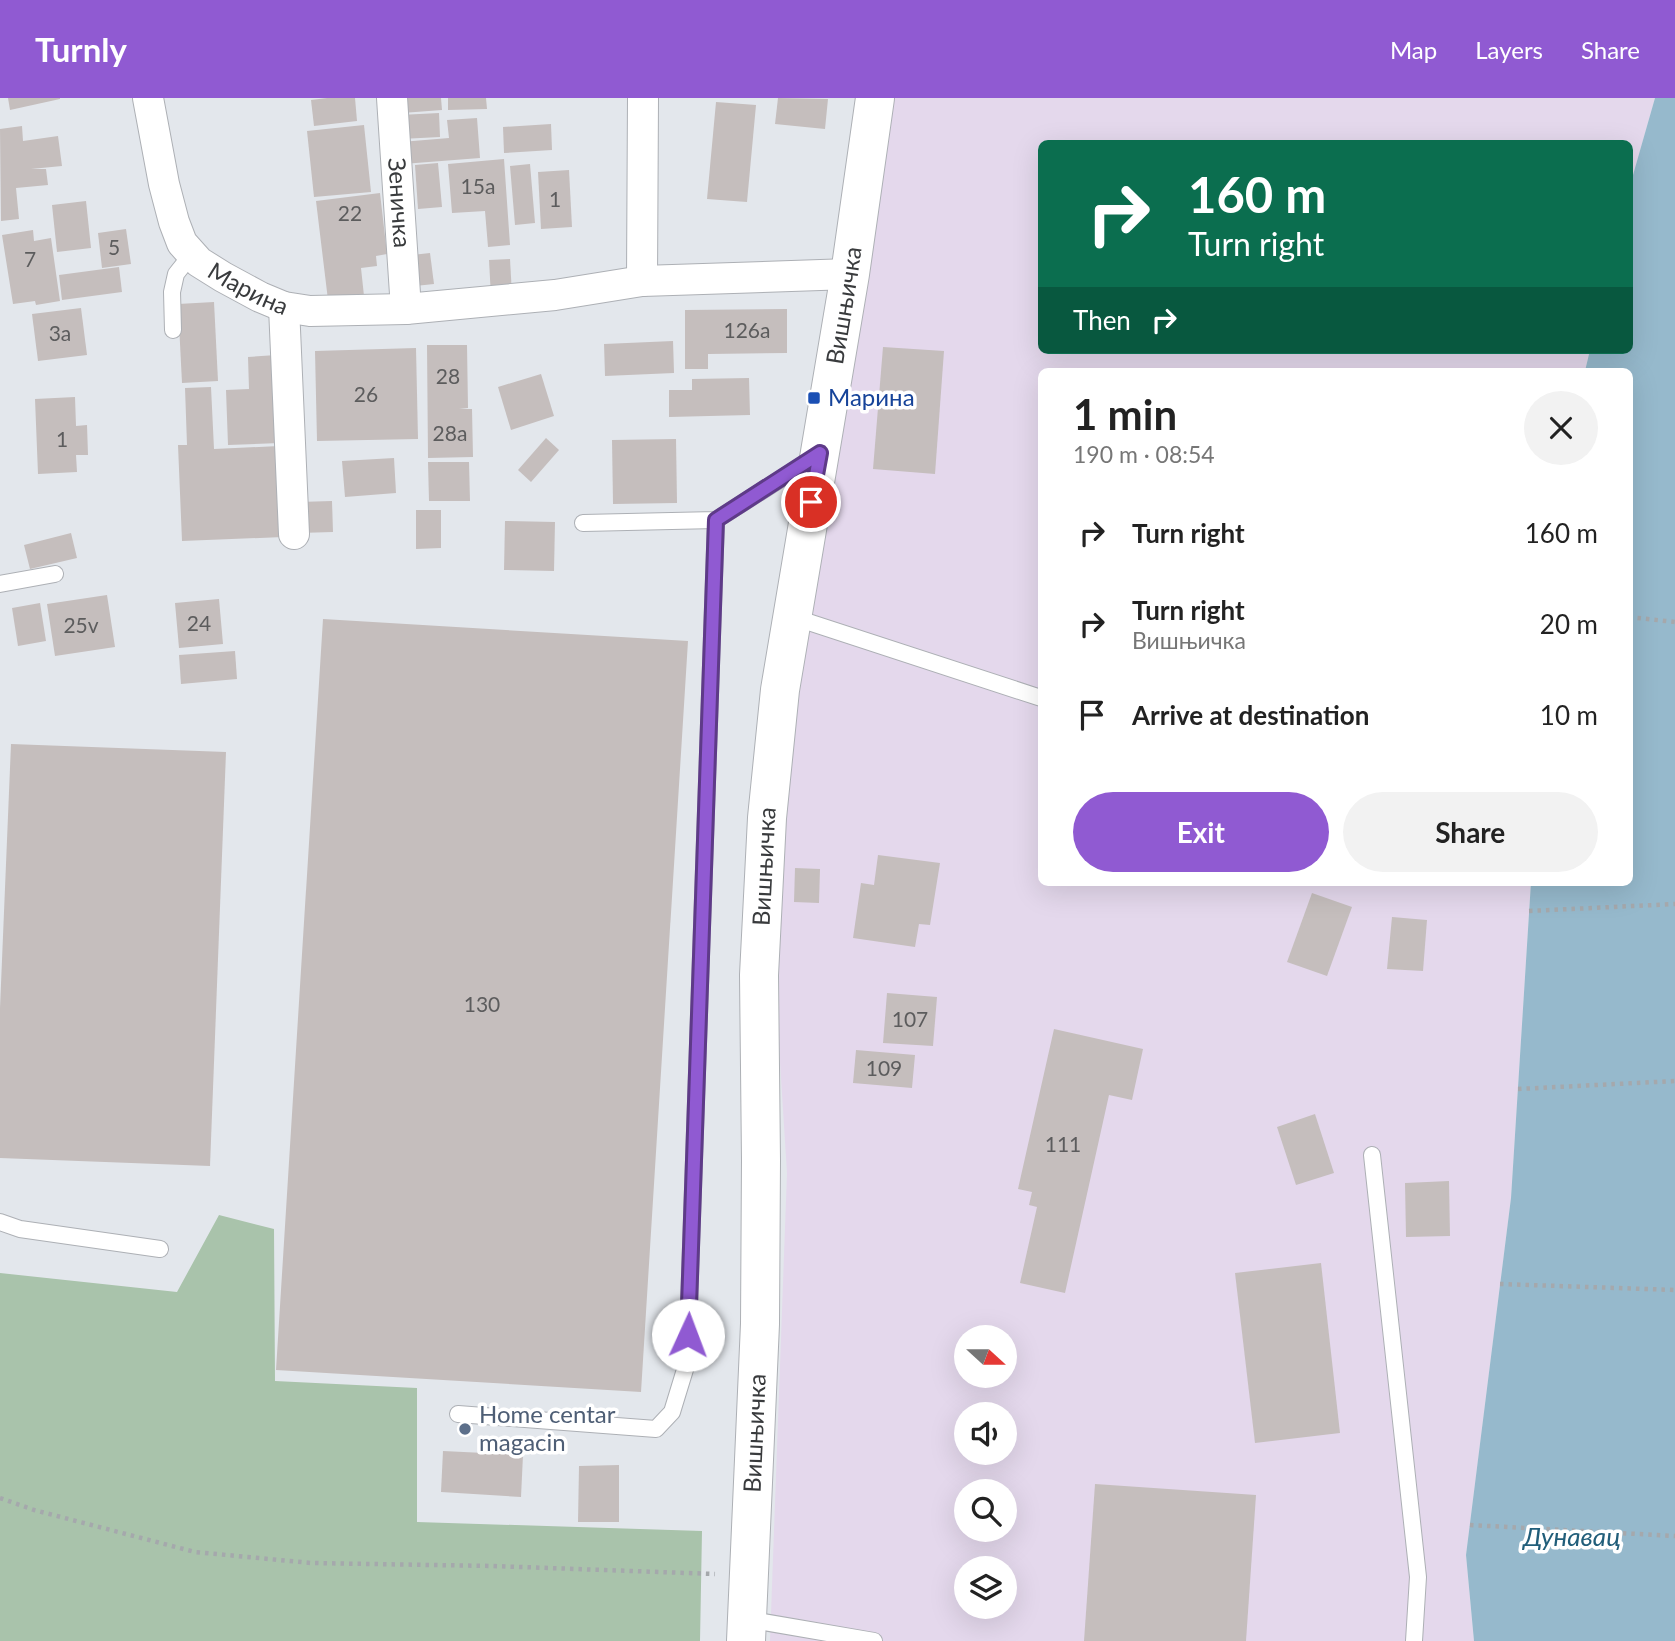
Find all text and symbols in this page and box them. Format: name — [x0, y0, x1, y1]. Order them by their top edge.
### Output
text: Turnly — [35, 29, 127, 69]
text: Map — [1390, 35, 1437, 64]
text: Layers — [1475, 35, 1543, 64]
text: Share — [1581, 35, 1640, 64]
street label: Зеничка — [383, 157, 418, 249]
text: 160 m — [1188, 165, 1326, 223]
icon: right — [1073, 168, 1164, 259]
house number: 15a — [461, 173, 495, 198]
house number: 1 — [549, 186, 561, 211]
house number: 22 — [338, 200, 362, 225]
text: Turn right — [1188, 224, 1324, 263]
house number: 5 — [108, 234, 120, 259]
street label: Вишњичка — [819, 245, 867, 366]
house number: 7 — [24, 246, 36, 271]
street label: Марина — [203, 255, 293, 320]
icon: right — [1145, 301, 1183, 339]
text: Then — [1073, 304, 1131, 336]
house number: 126a — [724, 317, 770, 342]
house number: 3a — [49, 320, 71, 345]
house number: 28 — [436, 363, 460, 388]
house number: 26 — [354, 381, 378, 406]
place label: Марина — [828, 382, 915, 411]
text: 1 min — [1073, 389, 1177, 439]
marker: Марина — [806, 390, 822, 406]
button: close — [1524, 391, 1598, 465]
house number: 28a — [433, 420, 467, 445]
house number: 1 — [56, 426, 68, 451]
text: 190 m · 08:54 — [1073, 440, 1215, 468]
pin — [781, 472, 841, 532]
icon: arrive — [792, 483, 830, 521]
icon: right — [1073, 514, 1111, 552]
text: Turn right — [1132, 517, 1245, 549]
text: 160 m — [1525, 517, 1598, 549]
text: Turn right — [1132, 594, 1245, 626]
icon: right — [1073, 605, 1111, 643]
text: 20 m — [1540, 608, 1598, 640]
house number: 24 — [187, 610, 211, 635]
house number: 25v — [63, 612, 99, 637]
text: Вишњичка — [1132, 626, 1246, 654]
icon: arrive — [1073, 696, 1111, 734]
text: Arrive at destination — [1132, 699, 1369, 731]
text: 10 m — [1540, 699, 1598, 731]
button: Exit — [1073, 792, 1329, 872]
button: Share — [1343, 792, 1598, 872]
street label: Вишњичка — [746, 805, 781, 927]
house number: 130 — [464, 991, 500, 1016]
house number: 107 — [892, 1006, 928, 1031]
house number: 109 — [866, 1055, 902, 1080]
house number: 111 — [1045, 1131, 1081, 1156]
position arrow — [651, 1298, 725, 1372]
north arrow — [954, 1325, 1017, 1388]
map controls — [954, 1325, 1017, 1619]
street label: Вишњичка — [737, 1373, 771, 1493]
place label: Home centar magacin — [479, 1399, 616, 1456]
button: sound — [954, 1402, 1017, 1465]
marker: Home centar magacin — [457, 1421, 473, 1437]
button: search — [954, 1479, 1017, 1542]
water label: Дунавац — [1521, 1520, 1621, 1552]
button: layers — [954, 1556, 1017, 1619]

